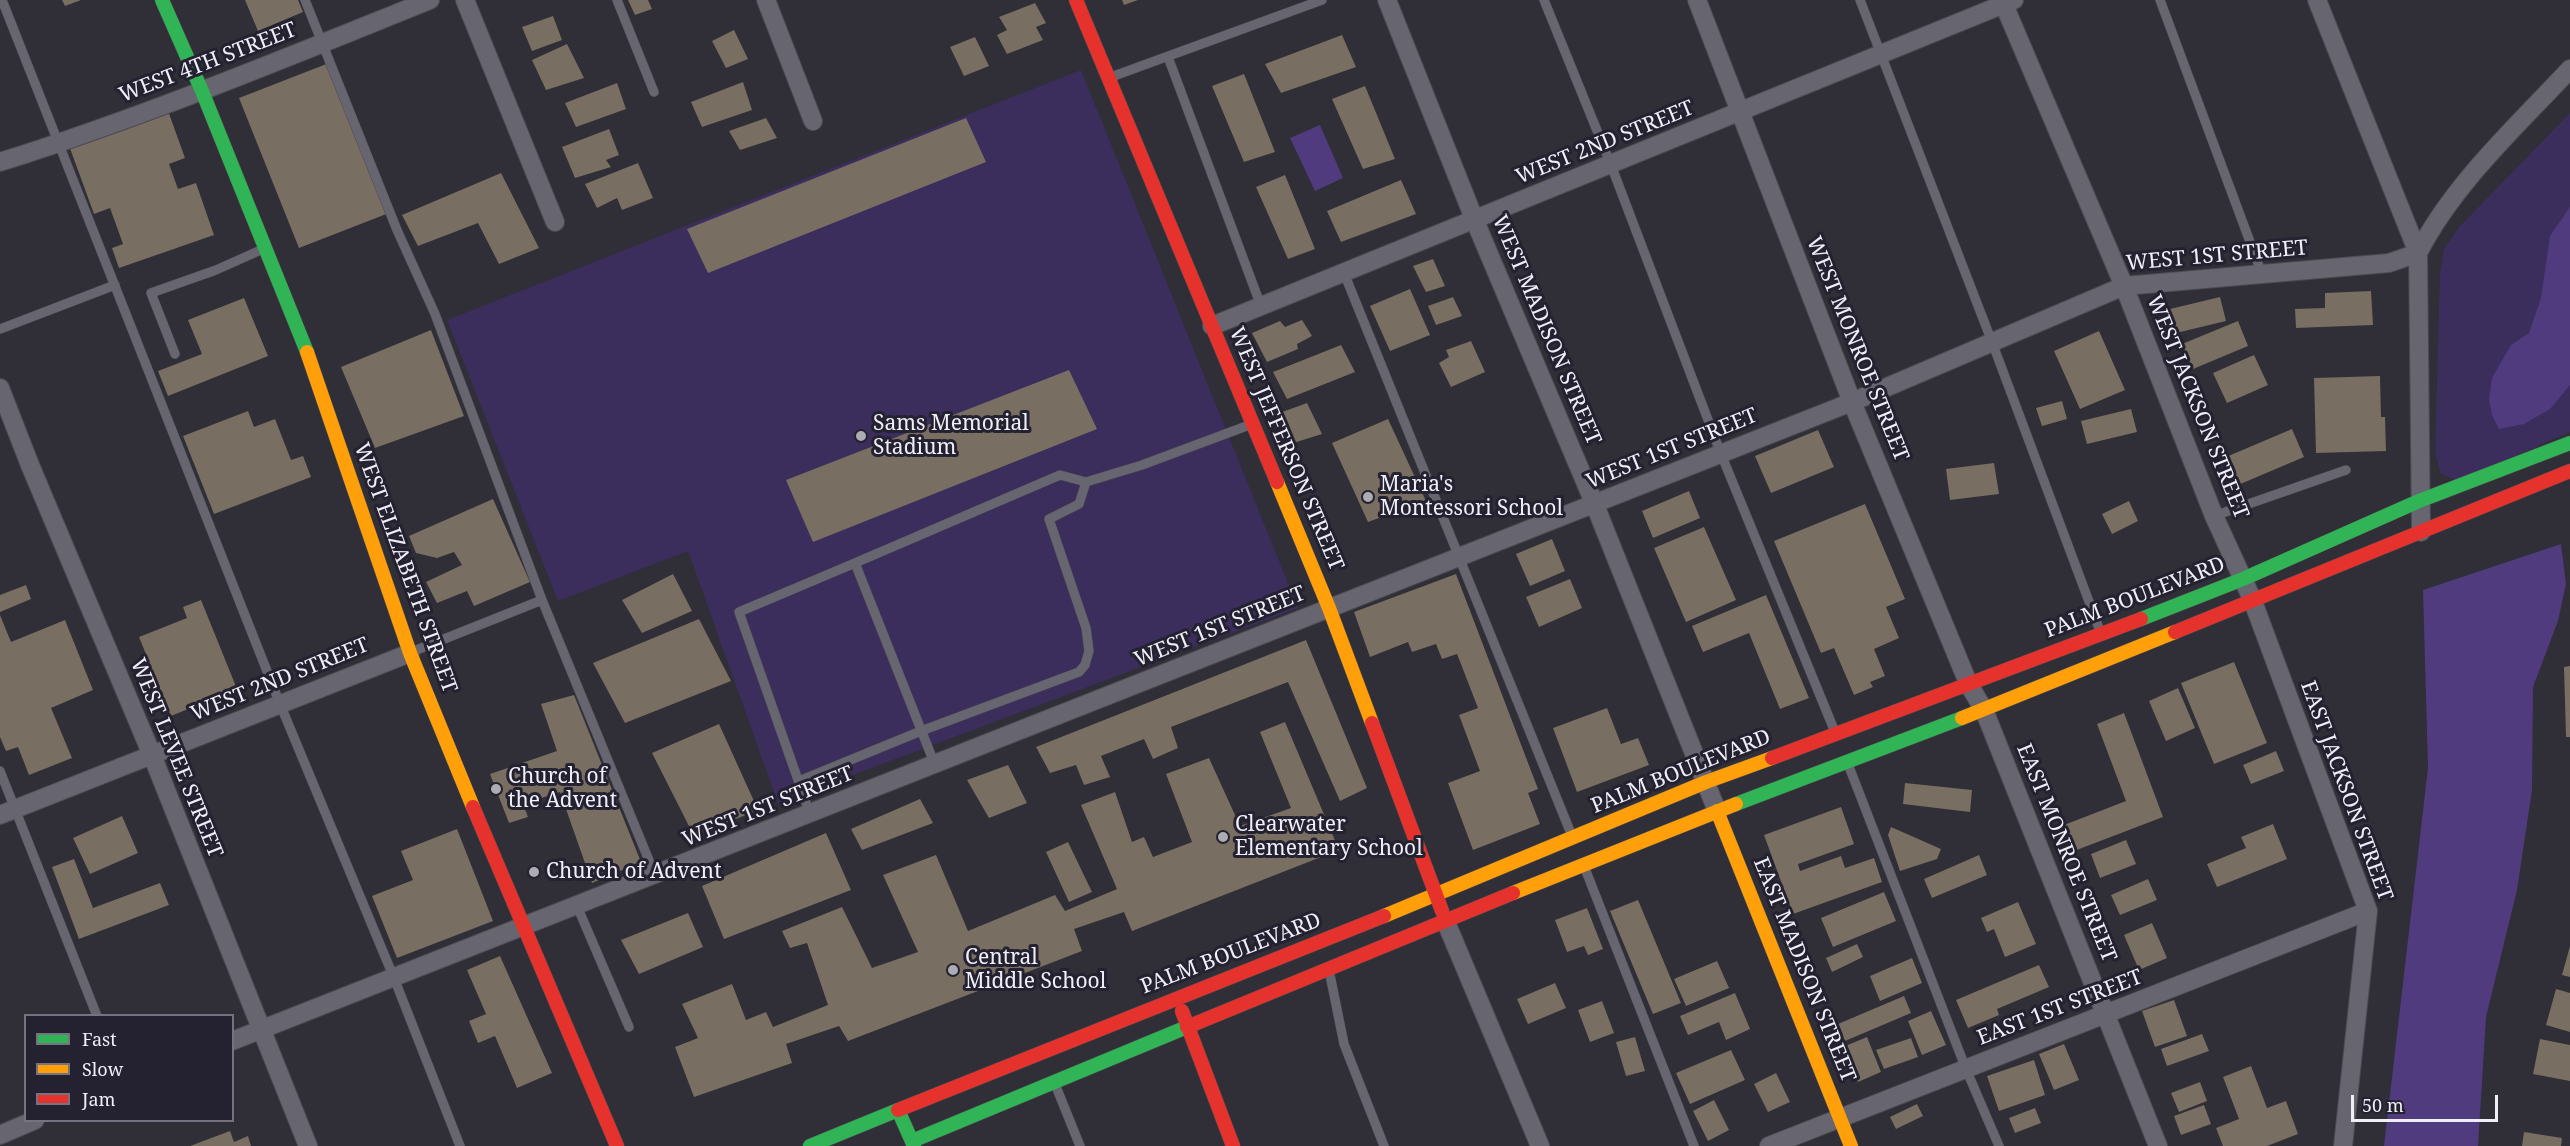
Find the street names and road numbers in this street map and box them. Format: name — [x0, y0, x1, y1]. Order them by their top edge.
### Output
street label: WEST 4TH STREET — [116, 18, 300, 108]
street label: WEST 2ND STREET — [1512, 96, 1698, 190]
street label: WEST MADISON STREET — [1486, 211, 1606, 449]
street label: WEST MONROE STREET — [1800, 233, 1914, 465]
street label: WEST 1ST STREET — [2125, 236, 2309, 276]
street label: WEST JACKSON STREET — [2141, 291, 2253, 523]
street label: WEST JEFFERSON STREET — [1223, 324, 1349, 574]
street label: WEST 1ST STREET — [1583, 403, 1761, 495]
street label: WEST ELIZABETH STREET — [348, 440, 462, 696]
street label: PALM BOULEVARD — [2041, 552, 2229, 644]
street label: WEST 1ST STREET — [1131, 581, 1309, 673]
street label: WEST 2ND STREET — [187, 633, 373, 727]
street label: WEST LEVEE STREET — [124, 655, 228, 861]
street label: EAST JACKSON STREET — [2295, 678, 2397, 904]
street label: PALM BOULEVARD — [1588, 725, 1774, 819]
street label: EAST MONROE STREET — [2011, 740, 2121, 966]
street label: WEST 1ST STREET — [679, 761, 857, 853]
street label: EAST MADISON STREET — [1747, 854, 1861, 1086]
street label: PALM BOULEVARD — [1137, 908, 1325, 1000]
street label: EAST 1ST STREET — [1974, 965, 2146, 1051]

